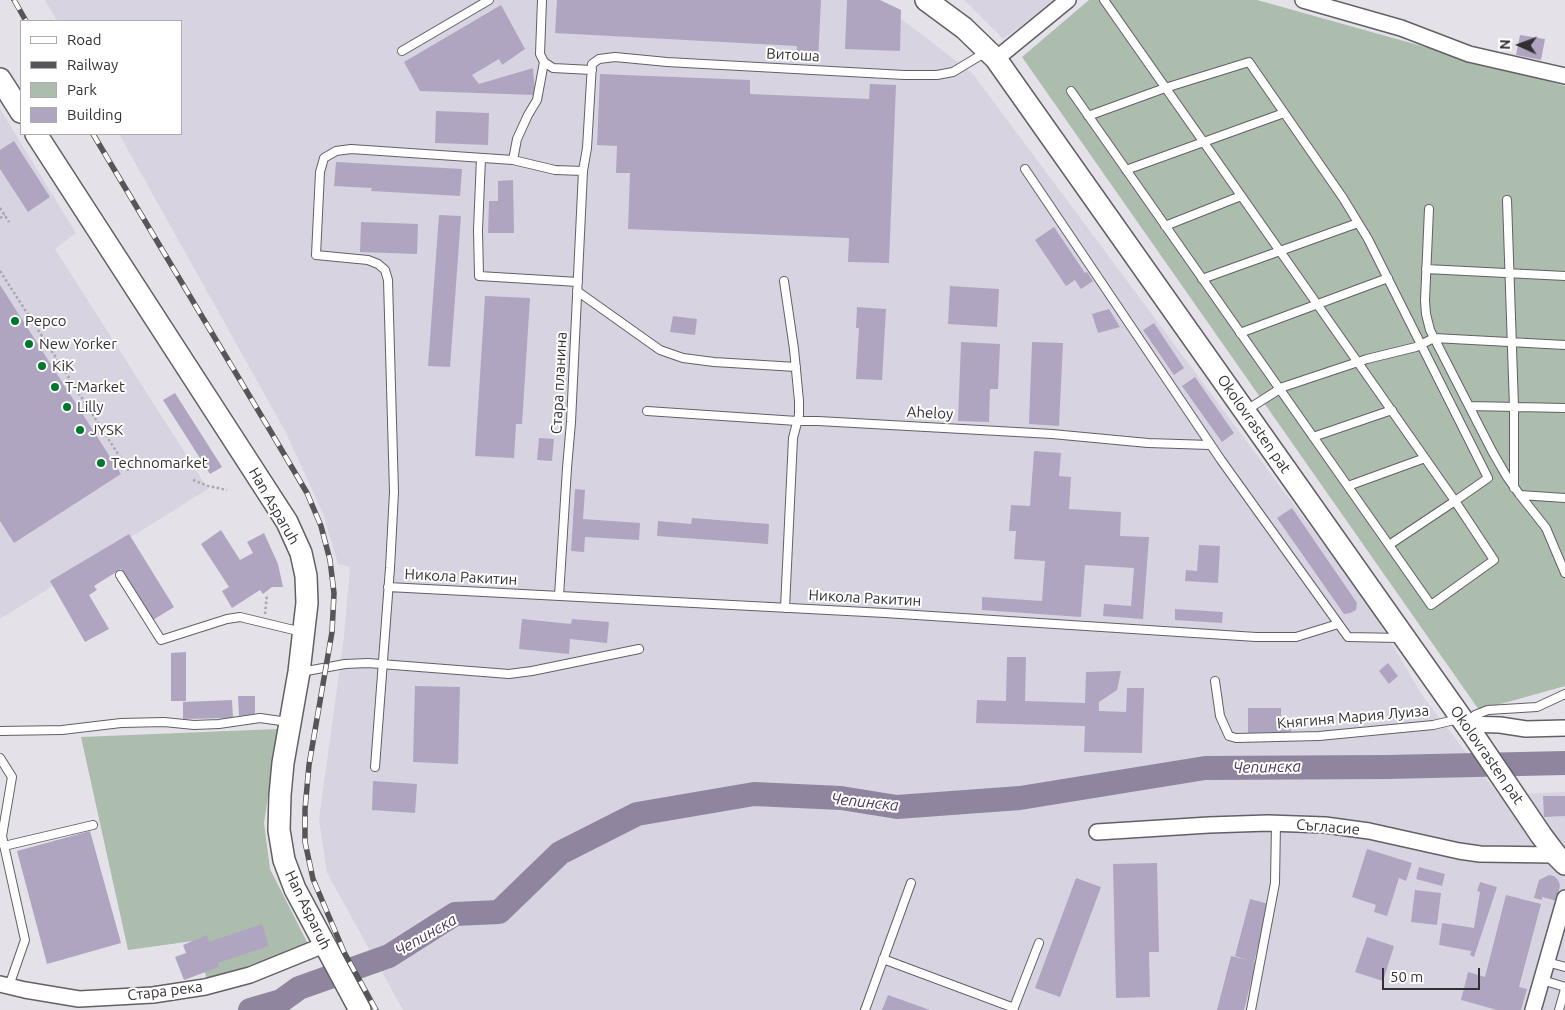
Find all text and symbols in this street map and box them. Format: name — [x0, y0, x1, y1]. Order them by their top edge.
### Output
legend — [20, 20, 182, 135]
north arrow — [1495, 20, 1545, 70]
text: Road — [67, 31, 102, 48]
text: N — [1497, 39, 1513, 50]
street label: Витоша — [766, 45, 820, 65]
text: Railway — [67, 56, 118, 73]
text: Park — [67, 81, 97, 98]
text: Building — [67, 106, 122, 123]
place label: Pepco — [25, 312, 66, 330]
marker: Pepco — [9, 315, 21, 327]
street label: Стара планина — [547, 331, 571, 435]
place label: New Yorker — [39, 335, 117, 353]
marker: New Yorker — [23, 338, 35, 350]
place label: KiK — [52, 357, 74, 375]
marker: KiK — [36, 360, 48, 372]
street label: Okolovrasten pat — [1213, 371, 1295, 477]
place label: T-Market — [65, 378, 125, 396]
marker: T-Market — [49, 381, 61, 393]
place label: Lilly — [77, 398, 103, 416]
marker: Lilly — [61, 401, 73, 413]
street label: Aheloy — [906, 403, 954, 423]
place label: JYSK — [90, 421, 123, 439]
marker: JYSK — [74, 424, 86, 436]
place label: Technomarket — [111, 454, 208, 472]
marker: Technomarket — [95, 457, 107, 469]
street label: Han Asparuh — [245, 464, 303, 548]
street label: Никола Ракитин — [404, 565, 518, 589]
street label: Никола Ракитин — [808, 586, 922, 610]
street label: Княгиня Мария Луиза — [1276, 701, 1430, 733]
street label: Okolovrasten pat — [1446, 702, 1528, 808]
water label: Чепинска — [1233, 757, 1301, 777]
water label: Чепинска — [830, 789, 900, 815]
street label: Съгласие — [1295, 815, 1361, 839]
street label: Han Asparuh — [281, 867, 335, 953]
water label: Чепинска — [392, 910, 460, 960]
scale bar — [1385, 958, 1482, 990]
text: 50 m — [1390, 968, 1423, 985]
street label: Стара река — [126, 977, 204, 1005]

